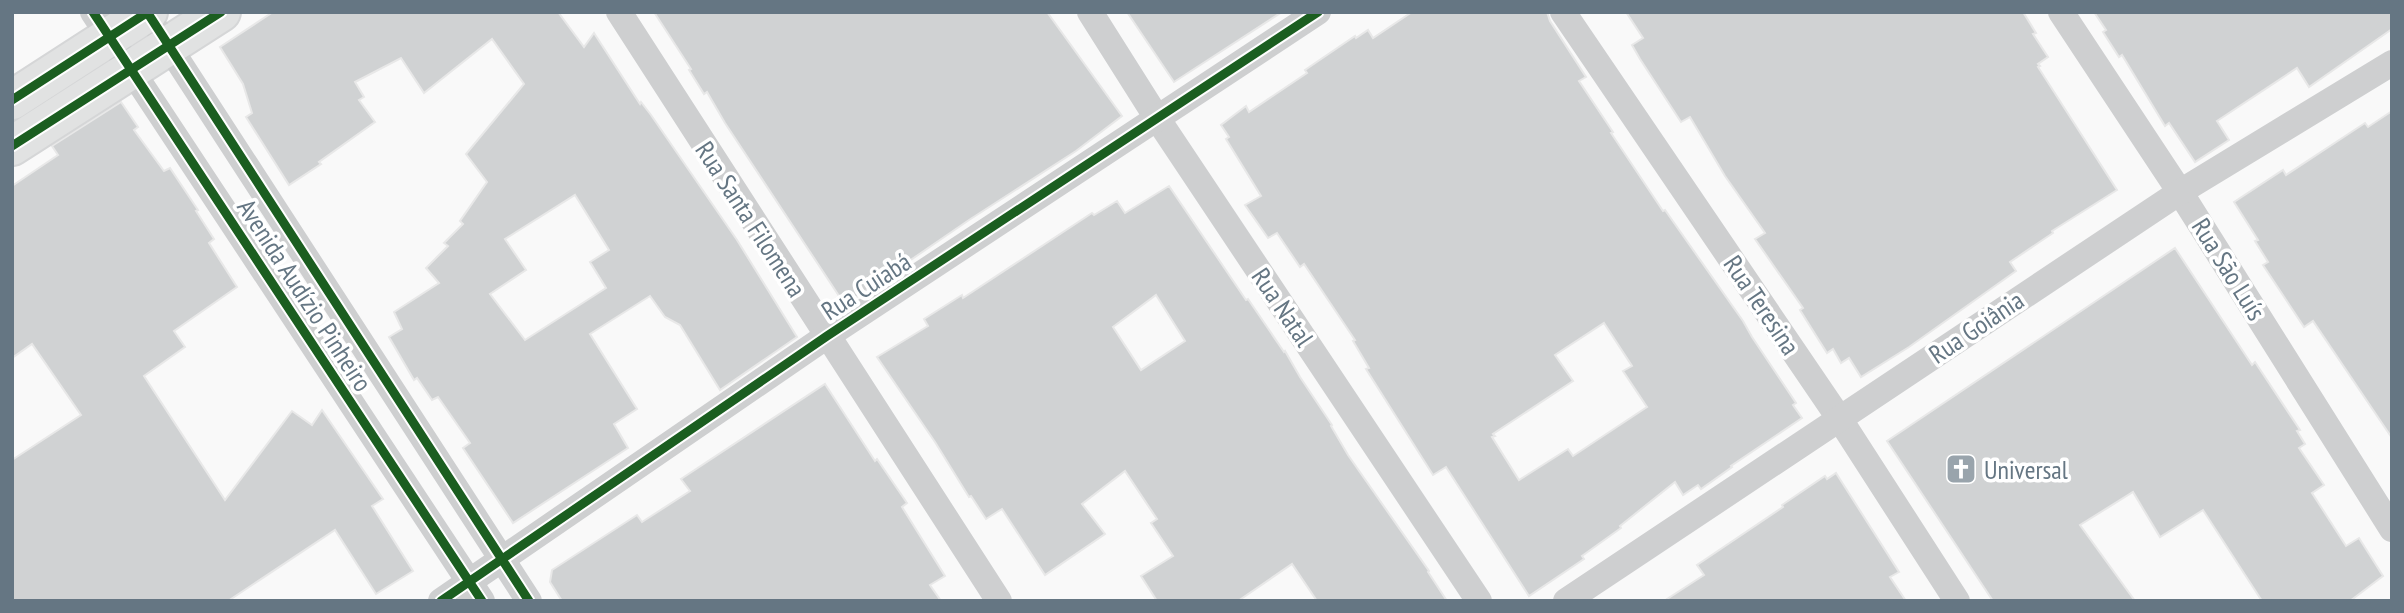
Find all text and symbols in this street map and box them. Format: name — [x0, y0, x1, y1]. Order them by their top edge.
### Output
street label: Rua Santa Filomena — [688, 135, 814, 303]
street label: Avenida Audízio Pinheiro — [230, 192, 380, 398]
street label: Rua São Luís — [2185, 212, 2273, 326]
street label: Rua Cuiabá — [815, 245, 917, 327]
street label: Rua Teresina — [1717, 249, 1807, 361]
street label: Rua Natal — [1245, 261, 1321, 353]
street label: Rua Goiânia — [1922, 283, 2030, 371]
church icon: Universal — [1944, 452, 1978, 486]
place label: Universal — [1984, 453, 2068, 486]

